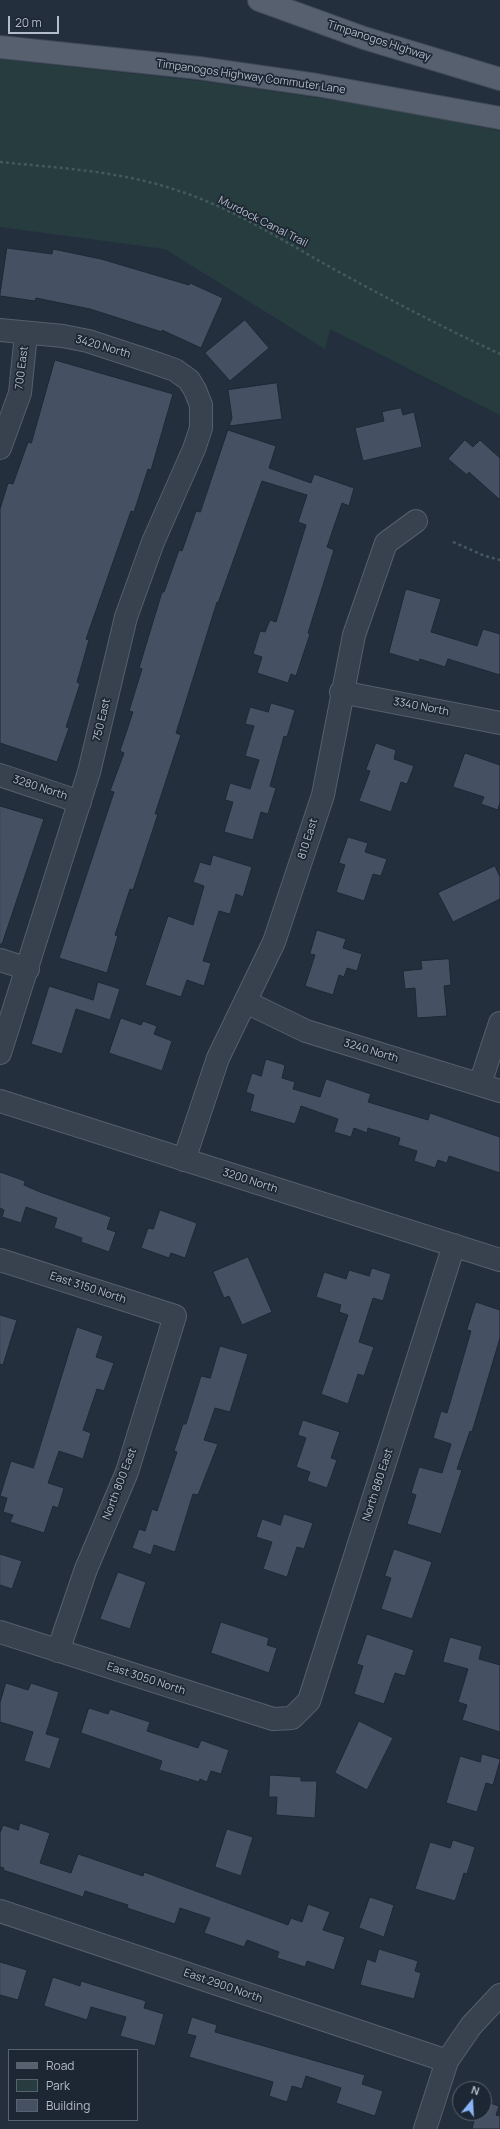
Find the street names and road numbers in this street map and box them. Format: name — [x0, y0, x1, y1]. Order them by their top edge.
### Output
street label: Timpanogos Highway — [326, 18, 432, 64]
street label: Timpanogos Highway Commuter Lane — [155, 57, 347, 97]
street label: Murdock Canal Trail — [216, 194, 310, 250]
street label: 3420 North — [74, 333, 132, 361]
street label: 700 East — [13, 346, 31, 390]
street label: 3340 North — [392, 695, 450, 719]
street label: 750 East — [91, 697, 113, 743]
street label: 3280 North — [11, 773, 69, 803]
street label: 810 East — [295, 817, 321, 861]
street label: 3240 North — [342, 1036, 400, 1066]
street label: 3200 North — [221, 1166, 279, 1196]
street label: East 3150 North — [48, 1269, 128, 1307]
street label: North 800 East — [100, 1446, 140, 1522]
street label: North 880 East — [360, 1447, 396, 1523]
street label: East 3050 North — [105, 1660, 187, 1698]
street label: East 2900 North — [182, 1966, 264, 2006]

